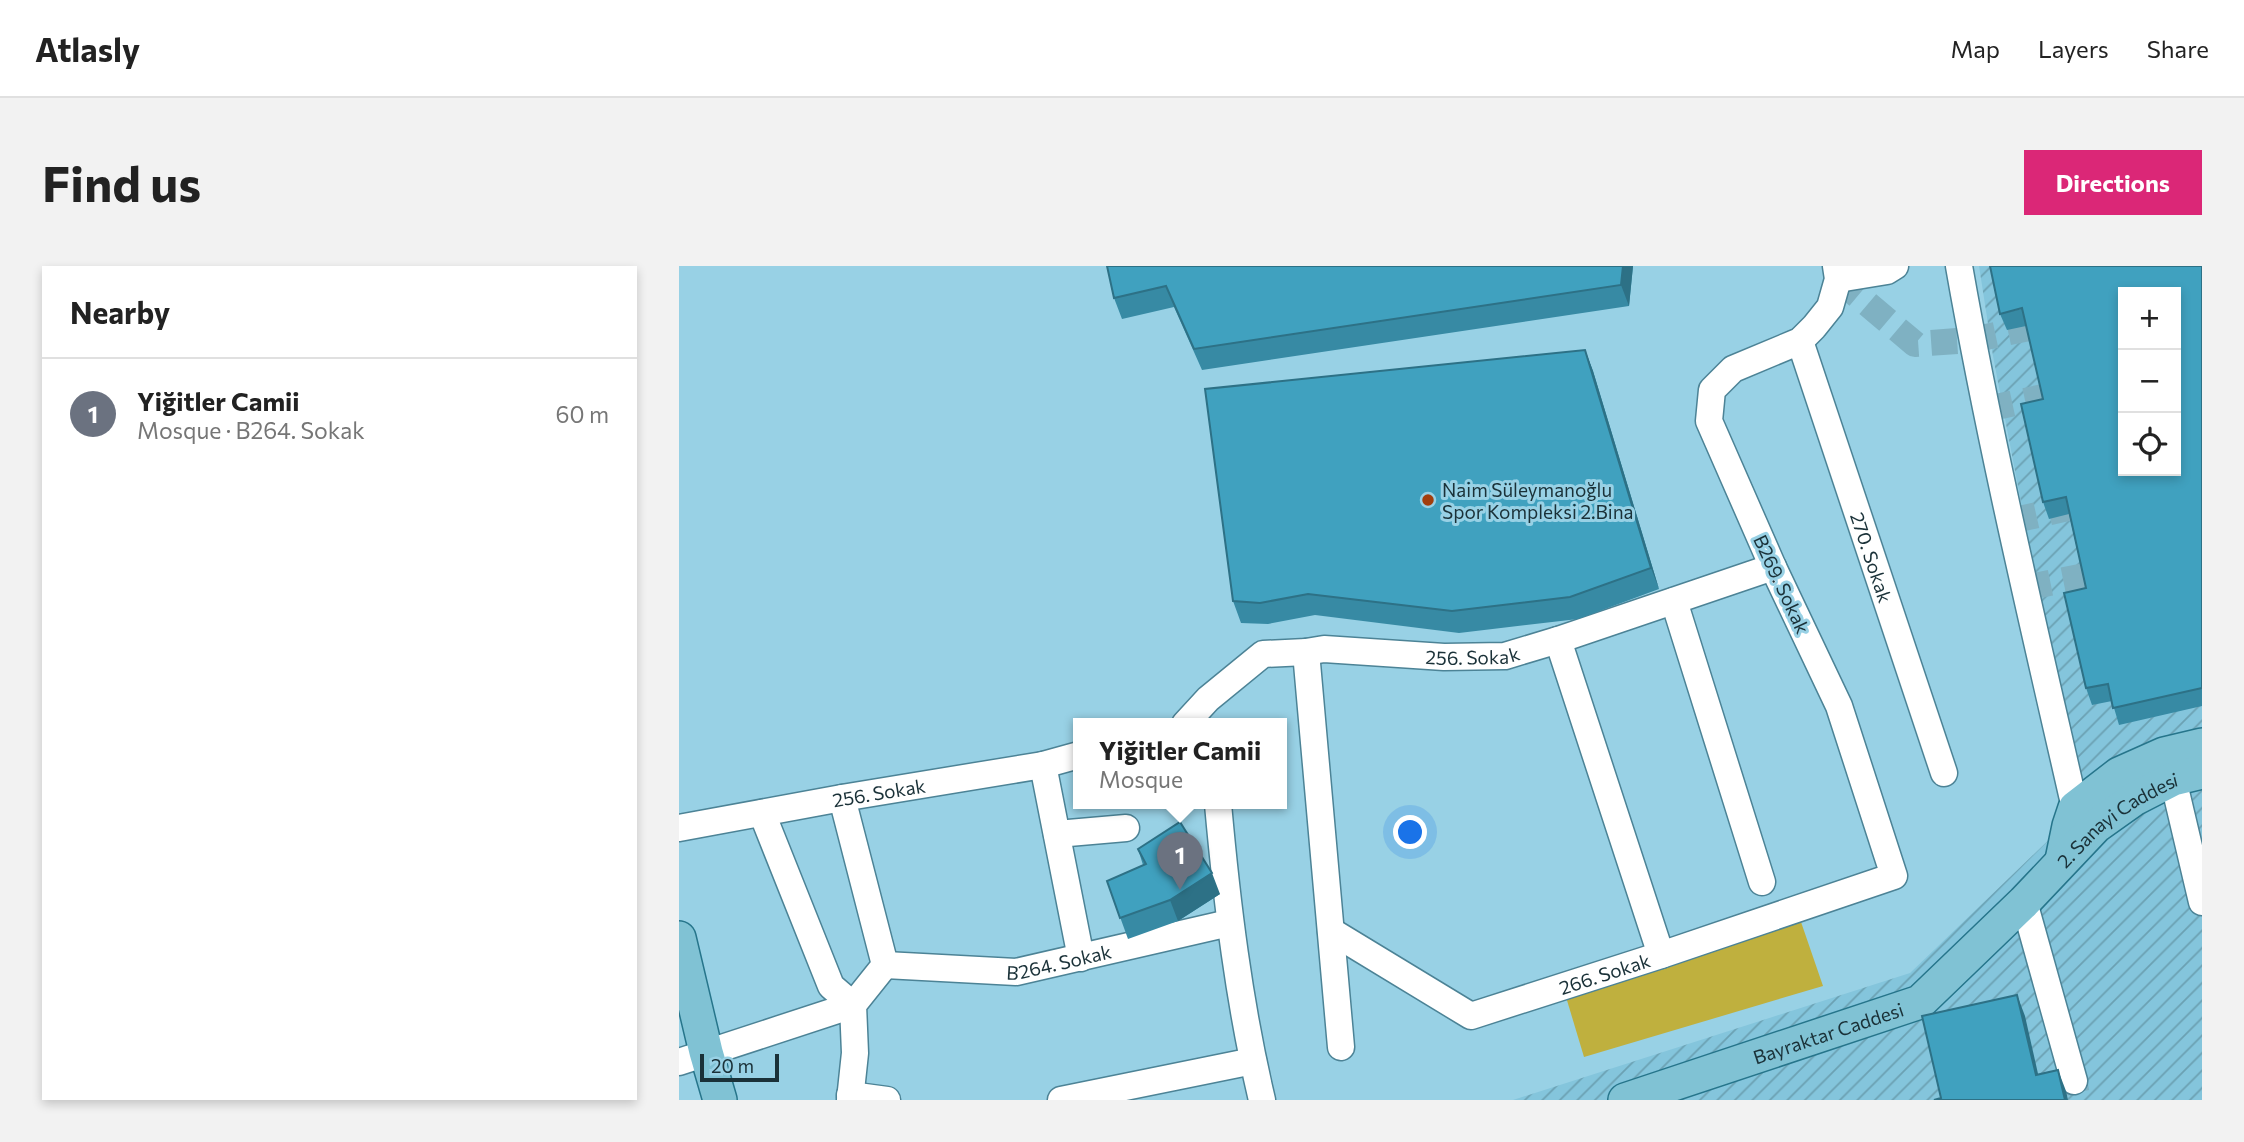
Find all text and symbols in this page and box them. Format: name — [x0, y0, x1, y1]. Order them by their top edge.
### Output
text: Atlasly — [35, 28, 140, 69]
text: Map — [1951, 34, 2000, 63]
text: Layers — [2038, 34, 2109, 63]
text: Share — [2147, 34, 2209, 63]
button: Directions — [2024, 150, 2202, 215]
text: Find us — [42, 152, 201, 212]
map controls — [2118, 287, 2181, 476]
button: + — [2118, 287, 2181, 350]
text: Nearby — [70, 293, 170, 330]
button: − — [2118, 350, 2181, 413]
text: Yiğitler Camii — [137, 385, 300, 416]
text: 1 — [88, 400, 98, 428]
text: 60 m — [556, 400, 609, 428]
button: locate — [2118, 413, 2181, 476]
text: Mosque · B264. Sokak — [137, 416, 365, 444]
place label: Naim Süleymanoğlu Spor Kompleksi 2.Bina — [1442, 478, 1634, 523]
marker: Naim Süleymanoğlu Spor Kompleksi 2.Bina — [1420, 492, 1436, 508]
street label: 270. Sokak — [1846, 509, 1898, 605]
street label: B269. Sokak — [1749, 531, 1815, 637]
street label: 256. Sokak — [1425, 641, 1522, 669]
popup — [1073, 718, 1287, 809]
text: Yiğitler Camii — [1099, 734, 1261, 765]
text: Mosque — [1099, 765, 1183, 793]
street label: 2. Sanayi Caddesi — [2052, 767, 2180, 872]
street label: 256. Sokak — [830, 773, 927, 811]
your location — [1393, 815, 1427, 849]
pin: 1 — [1157, 832, 1203, 890]
street label: B264. Sokak — [1006, 939, 1113, 984]
street label: 266. Sokak — [1556, 948, 1653, 999]
street label: Bayraktar Caddesi — [1750, 997, 1906, 1068]
scale bar — [700, 1051, 779, 1083]
text: 20 m — [711, 1054, 754, 1077]

